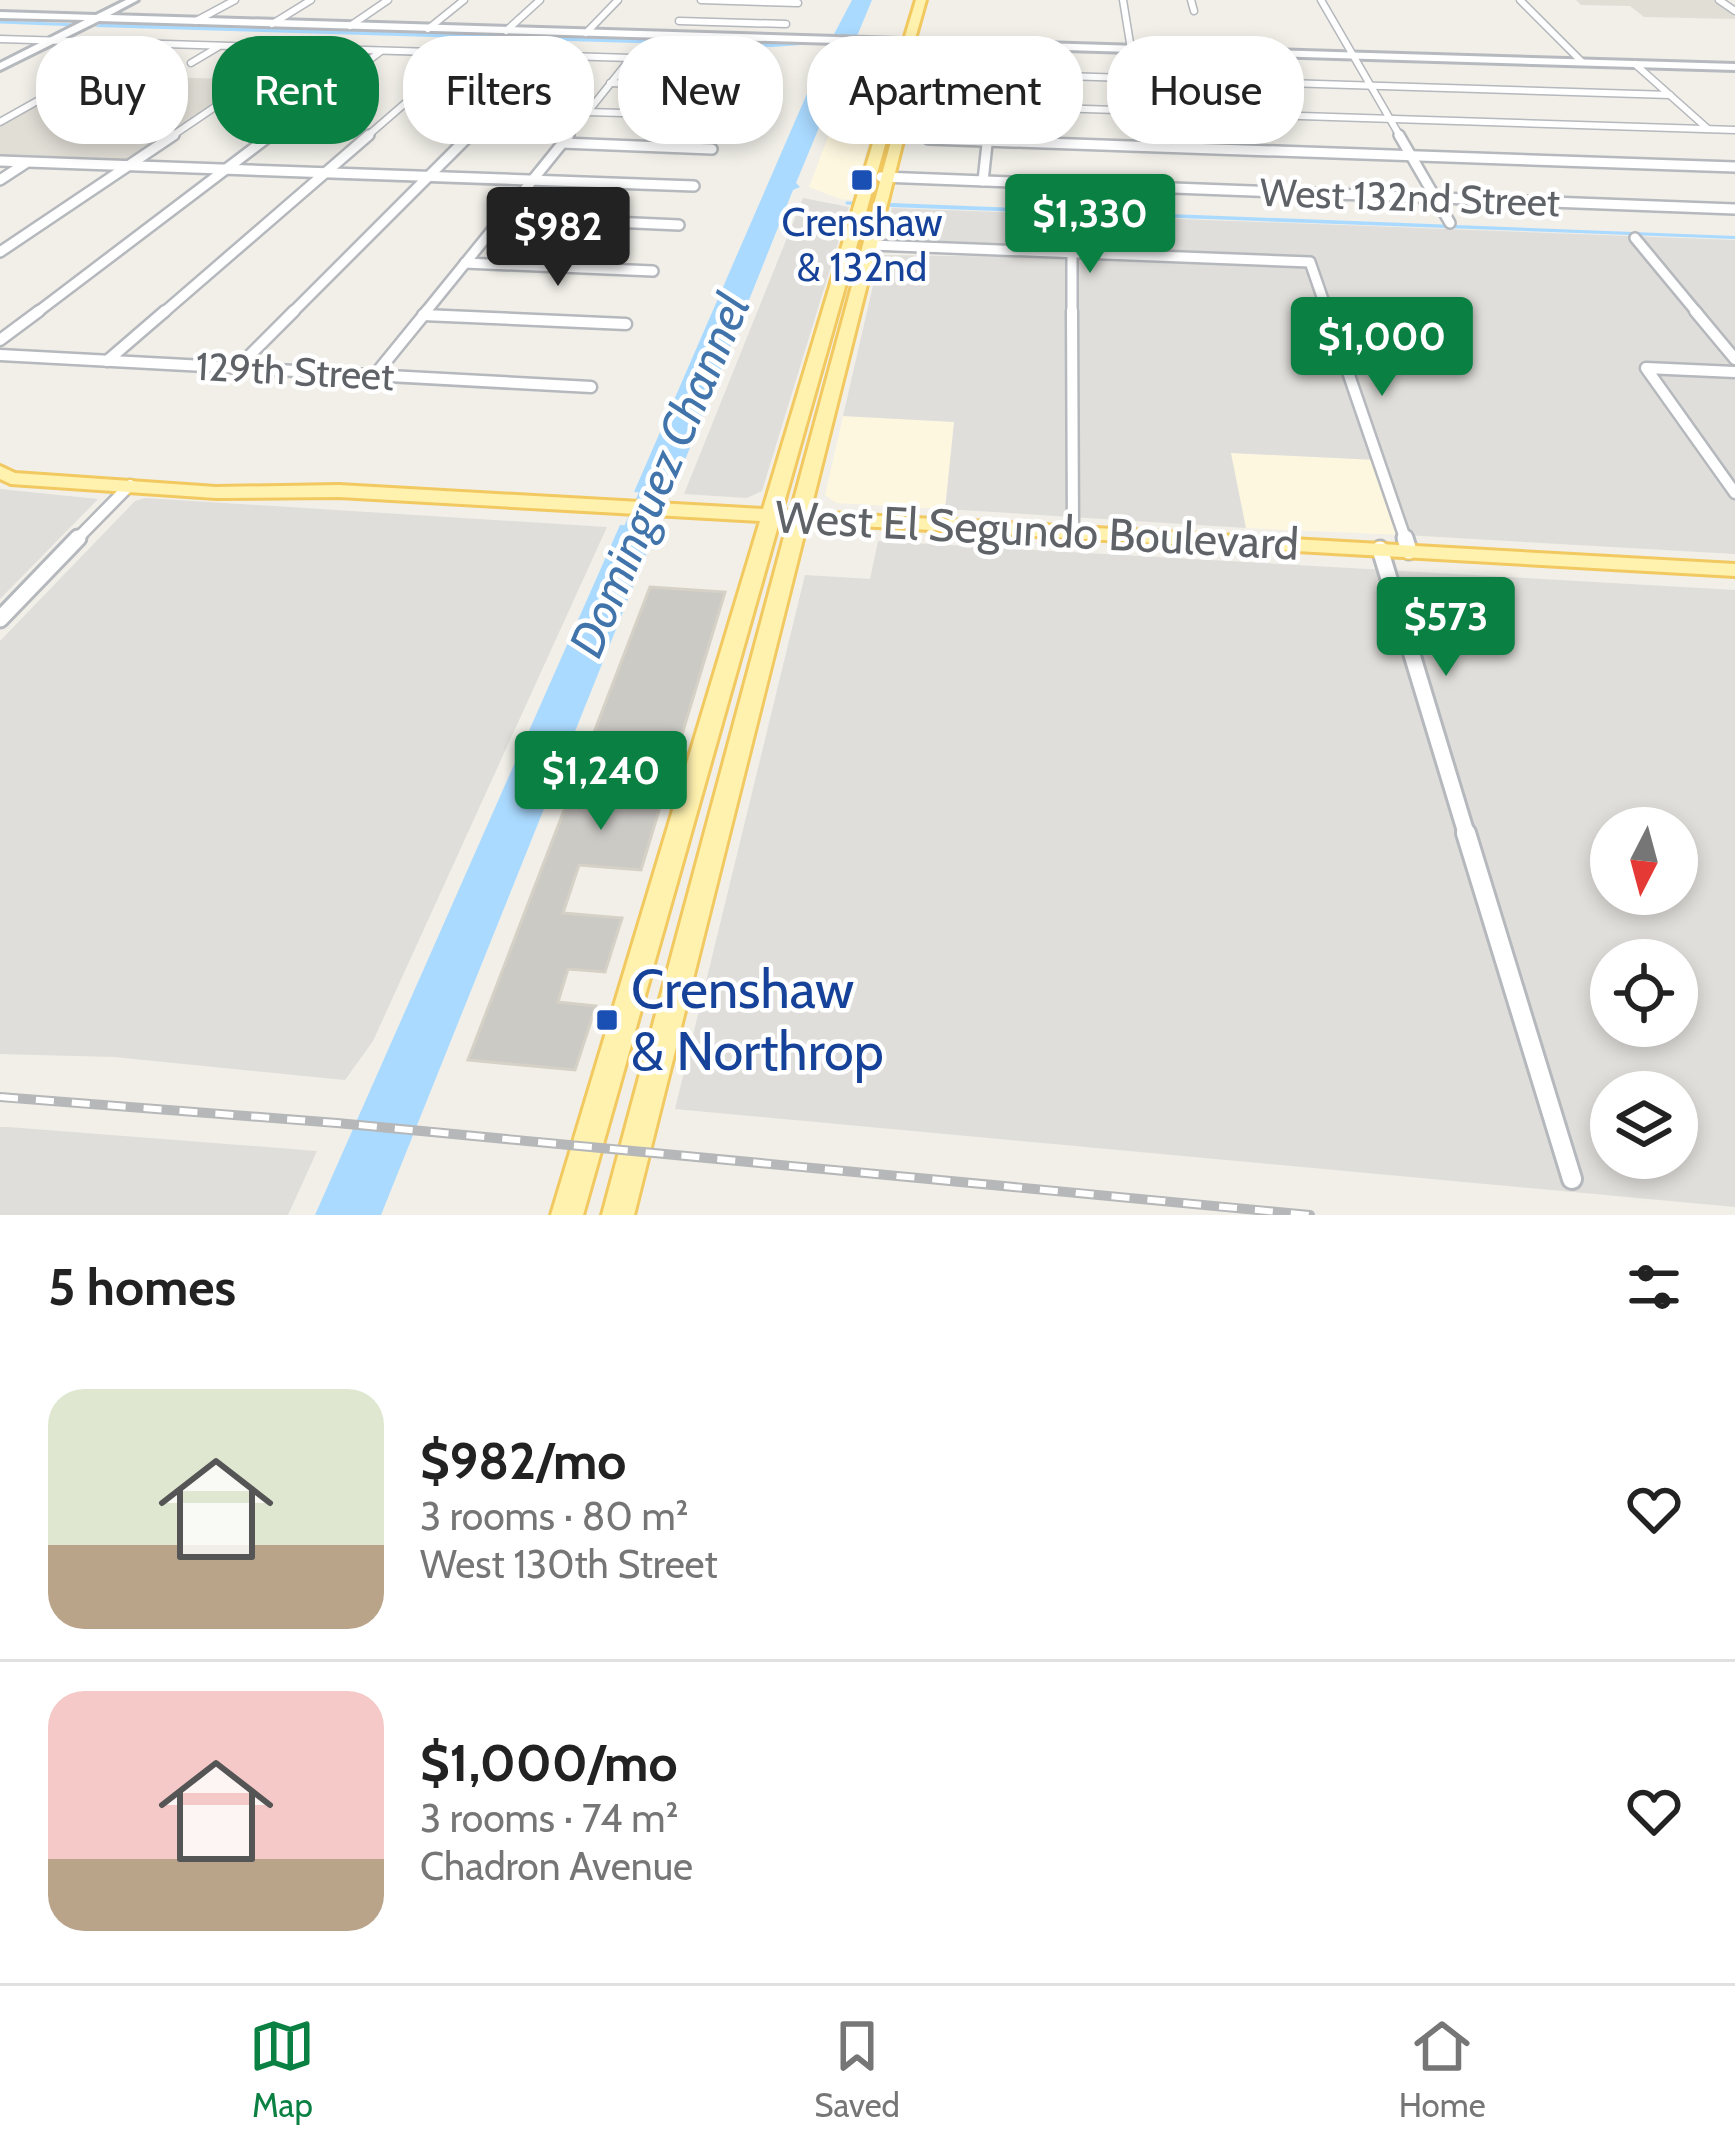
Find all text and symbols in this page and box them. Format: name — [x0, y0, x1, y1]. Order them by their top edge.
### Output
chip: Buy — [36, 36, 188, 144]
chip: Rent — [212, 36, 379, 144]
chip: Filters — [403, 36, 594, 144]
chip: New — [618, 36, 783, 144]
chip: Apartment — [807, 36, 1083, 144]
chip: House — [1107, 36, 1304, 144]
marker: Crenshaw & 132nd — [849, 167, 875, 193]
street label: West 132nd Street — [1259, 168, 1561, 226]
pin: $1,330 — [992, 174, 1188, 276]
pin: $982 — [487, 187, 629, 289]
text: $1,330 — [1032, 189, 1148, 237]
place label: Crenshaw & 132nd — [781, 198, 943, 291]
text: $982 — [514, 202, 602, 250]
water label: Dominguez Channel — [556, 284, 762, 665]
pin: $1,000 — [1284, 297, 1480, 399]
text: $1,000 — [1318, 312, 1446, 360]
street label: 129th Street — [195, 342, 395, 400]
street label: West El Segundo Boulevard — [774, 489, 1300, 571]
pin: $573 — [1375, 577, 1517, 679]
text: $573 — [1404, 592, 1488, 640]
pin: $1,240 — [503, 731, 699, 833]
text: $1,240 — [542, 746, 660, 794]
north arrow — [1590, 807, 1698, 915]
map controls — [1590, 807, 1698, 1179]
button: locate — [1590, 939, 1698, 1047]
place label: Crenshaw & Northrop — [631, 956, 884, 1084]
marker: Crenshaw & Northrop — [594, 1007, 620, 1033]
button: layers — [1590, 1071, 1698, 1179]
icon: filters — [1621, 1254, 1687, 1320]
text: 5 homes — [48, 1256, 236, 1318]
text: $982/mo — [420, 1430, 626, 1492]
icon: home — [144, 1437, 288, 1581]
icon: heart — [1621, 1476, 1687, 1542]
text: 3 rooms · 80 m² — [420, 1492, 689, 1540]
text: West 130th Street — [420, 1540, 718, 1588]
text: $1,000/mo — [420, 1732, 678, 1794]
icon: home — [144, 1739, 288, 1883]
icon: heart — [1621, 1778, 1687, 1844]
text: 3 rooms · 74 m² — [420, 1794, 679, 1842]
text: Chadron Avenue — [420, 1842, 693, 1890]
tab: Map — [249, 2013, 315, 2125]
tab: Saved — [814, 2013, 900, 2125]
tab: Home — [1399, 2013, 1486, 2125]

